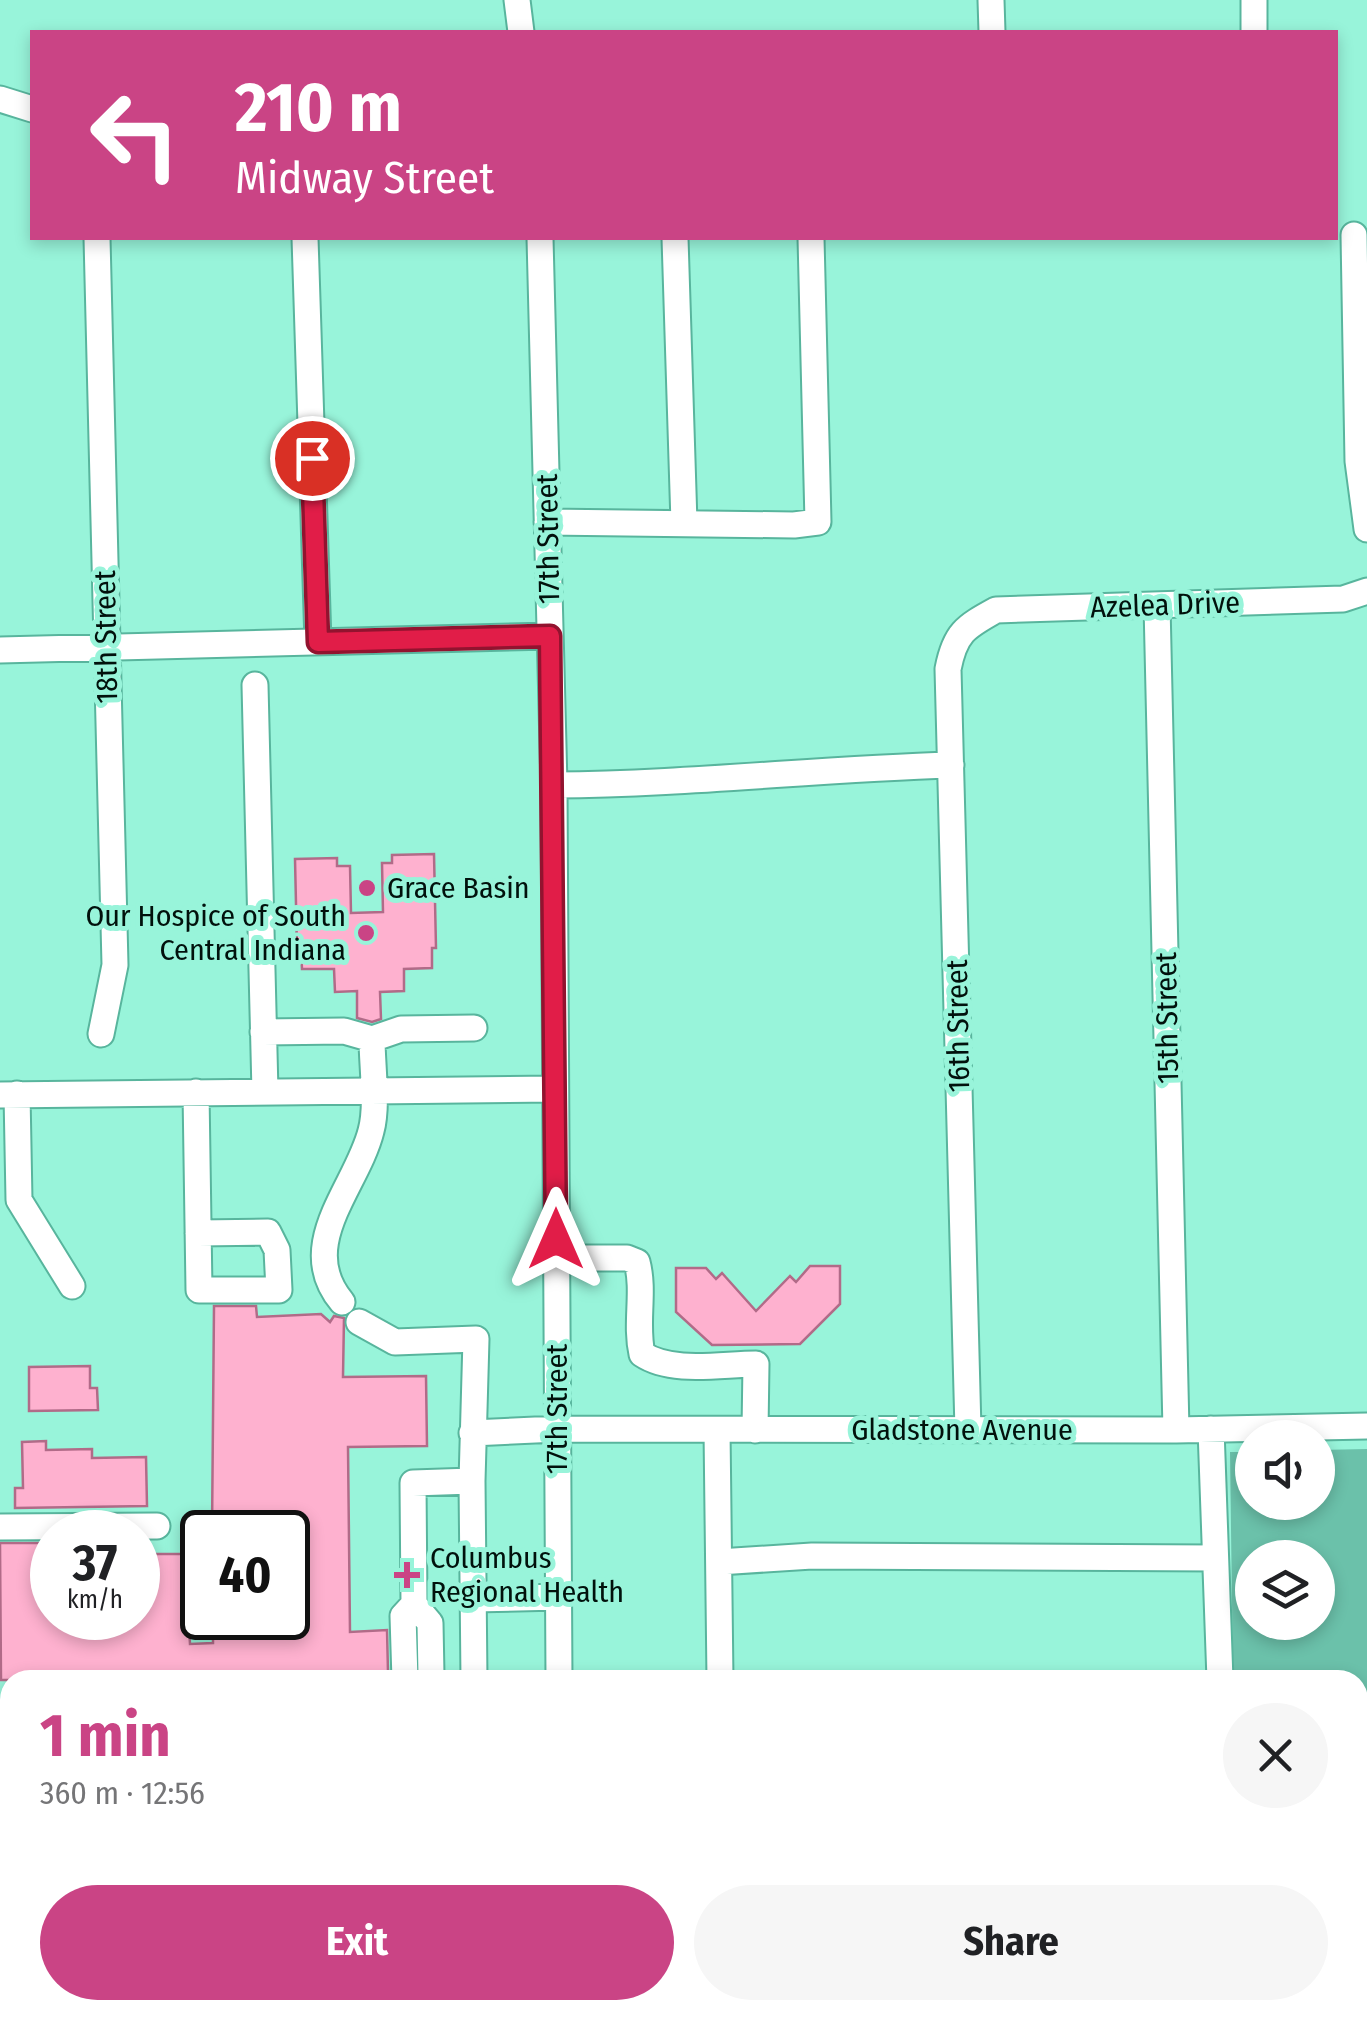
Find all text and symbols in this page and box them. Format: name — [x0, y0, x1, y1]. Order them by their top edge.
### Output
text: 210 m — [235, 66, 402, 150]
icon: left — [70, 70, 200, 200]
text: Midway Street — [235, 151, 494, 205]
pin — [270, 416, 355, 501]
icon: arrive — [285, 431, 340, 486]
street label: 17th Street — [529, 473, 567, 604]
street label: 18th Street — [87, 570, 125, 704]
street label: Azelea Drive — [1090, 584, 1240, 626]
place label: Grace Basin — [387, 870, 530, 906]
marker: Grace Basin — [356, 877, 378, 899]
place label: Our Hospice of South Central Indiana — [86, 898, 346, 968]
marker: Our Hospice of South Central Indiana — [355, 922, 377, 944]
street label: 15th Street — [1148, 952, 1186, 1084]
street label: 16th Street — [939, 959, 977, 1093]
position arrow — [504, 1187, 608, 1291]
street label: 17th Street — [539, 1344, 575, 1474]
street label: Gladstone Avenue — [851, 1412, 1073, 1448]
map controls — [1235, 1420, 1335, 1640]
button: sound — [1235, 1420, 1335, 1520]
speed limit sign: 40 — [180, 1510, 310, 1640]
text: 37 — [73, 1533, 117, 1593]
place label: Columbus Regional Health — [430, 1540, 624, 1610]
button: layers — [1235, 1540, 1335, 1640]
marker: Columbus Regional Health — [394, 1562, 420, 1588]
text: km/h — [67, 1585, 123, 1615]
text: 1 min — [40, 1700, 171, 1772]
button: close — [1223, 1703, 1328, 1808]
text: 360 m · 12:56 — [40, 1774, 205, 1812]
button: Exit — [40, 1885, 674, 2000]
button: Share — [694, 1885, 1328, 2000]

